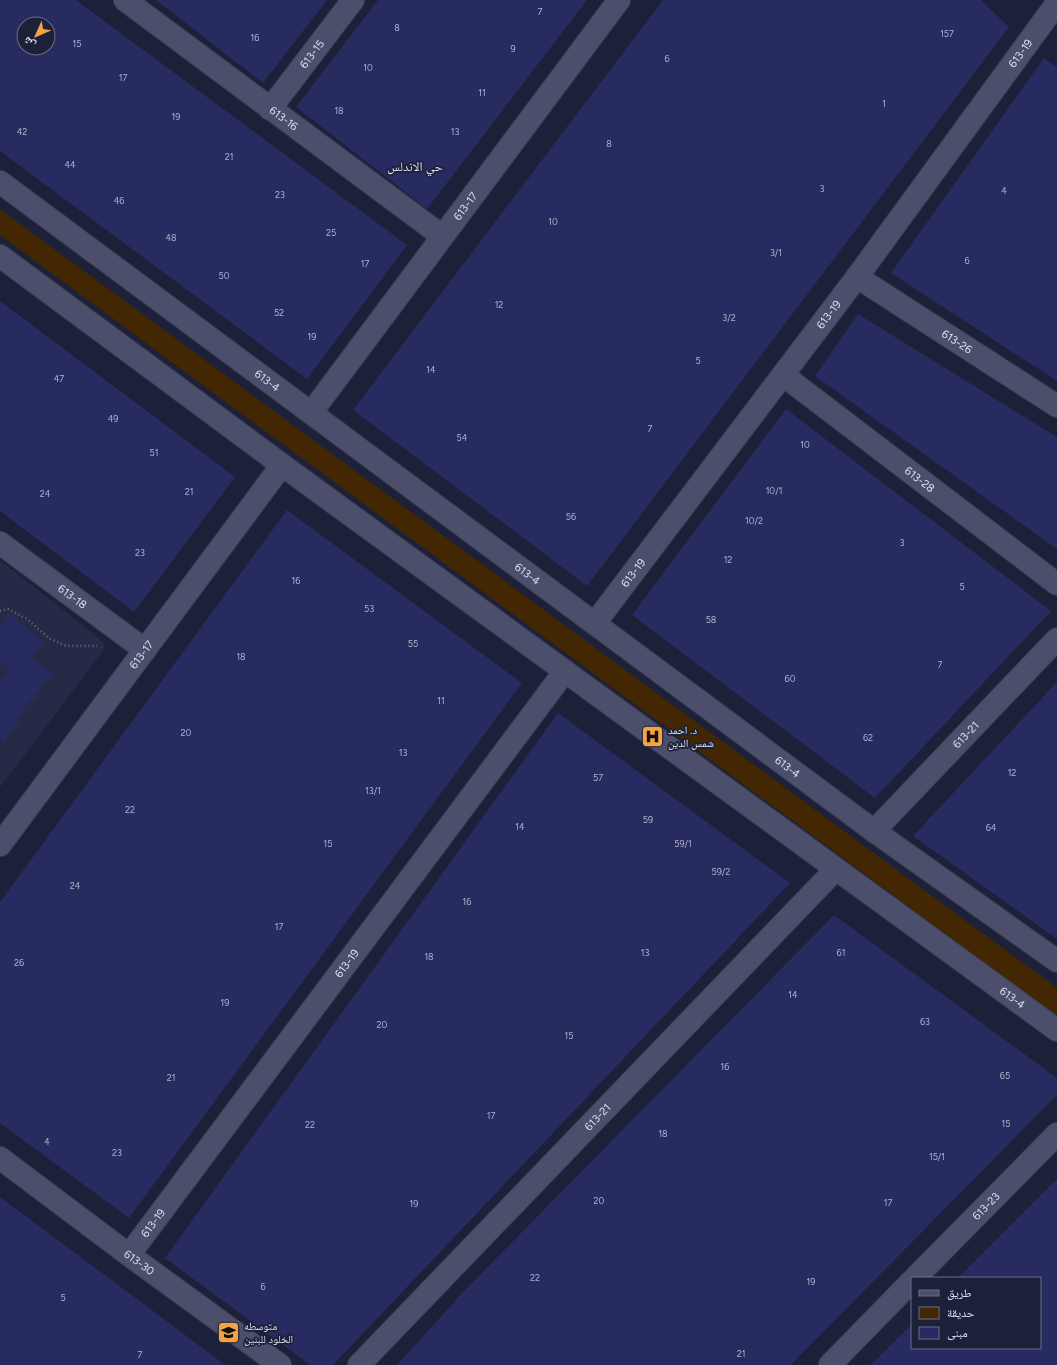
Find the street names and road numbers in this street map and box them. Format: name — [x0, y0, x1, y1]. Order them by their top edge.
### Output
street label: 613-19 — [1006, 36, 1035, 70]
street label: 613-15 — [297, 37, 327, 71]
street label: 613-16 — [267, 103, 301, 133]
street label: 613-17 — [451, 189, 480, 223]
street label: 613-19 — [814, 298, 844, 331]
street label: 613-26 — [939, 327, 975, 356]
street label: 613-4 — [252, 367, 283, 394]
street label: 613-28 — [902, 464, 938, 495]
street label: 613-19 — [618, 556, 648, 590]
street label: 613-4 — [512, 560, 543, 587]
street label: 613-18 — [55, 582, 90, 612]
street label: 613-17 — [127, 638, 156, 671]
street label: 613-21 — [950, 719, 982, 751]
street label: 613-4 — [772, 753, 803, 781]
street label: 613-19 — [332, 947, 362, 980]
street label: 613-4 — [997, 984, 1028, 1011]
street label: 613-21 — [582, 1101, 613, 1133]
street label: 613-23 — [970, 1190, 1002, 1223]
street label: 613-19 — [138, 1206, 168, 1240]
street label: 613-30 — [121, 1247, 157, 1278]

